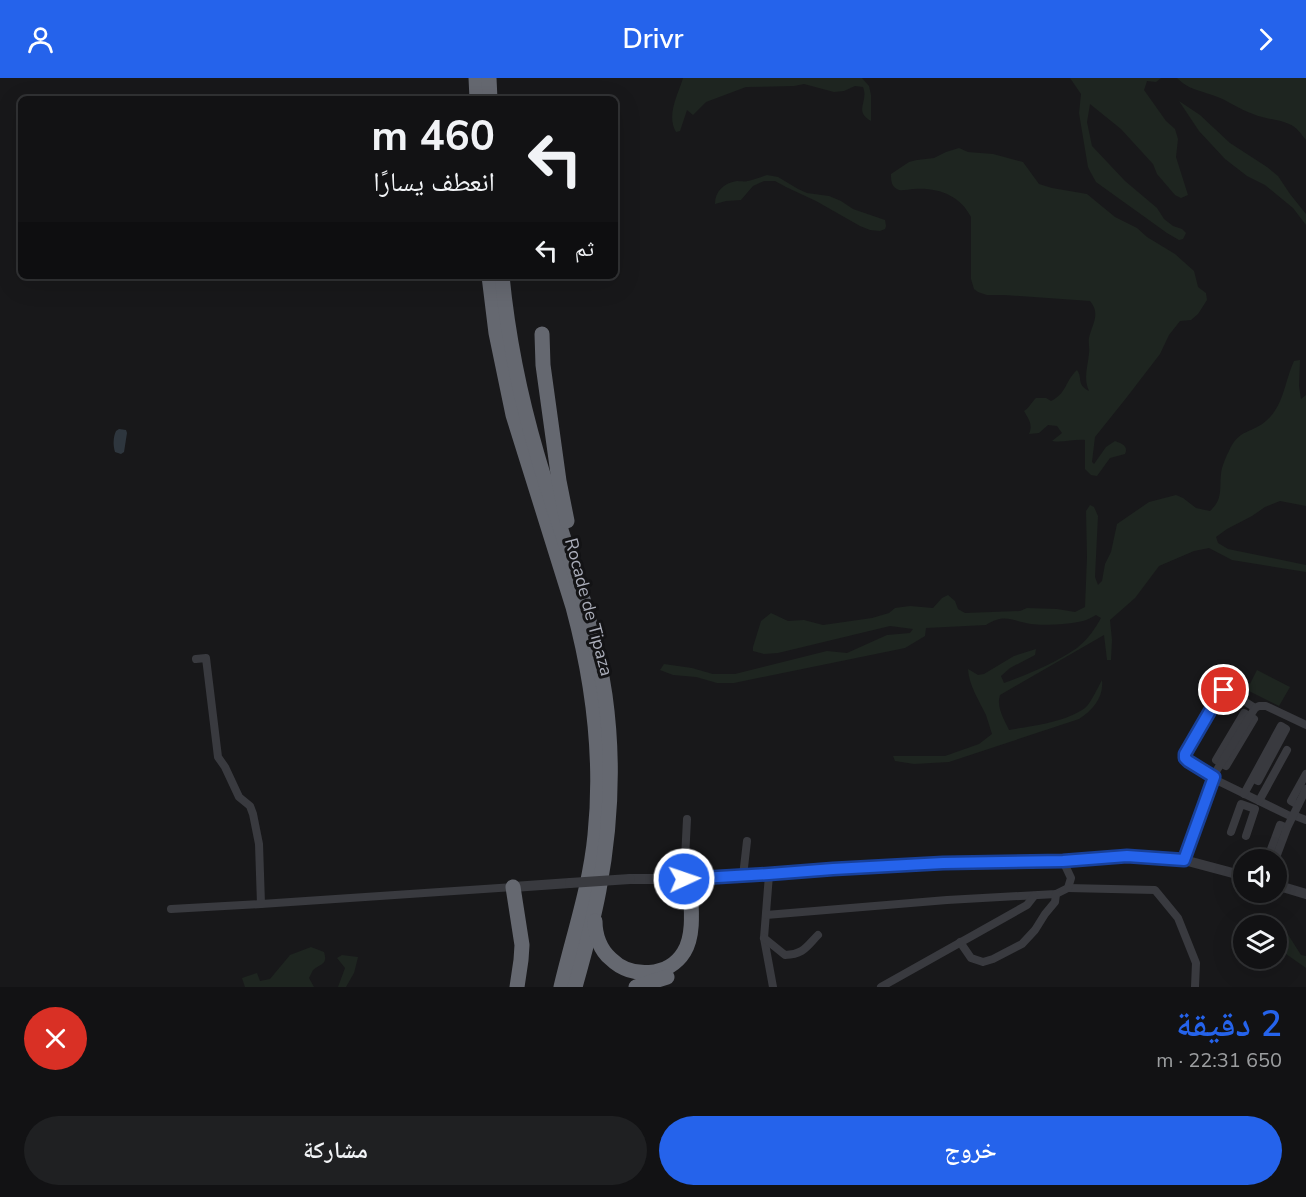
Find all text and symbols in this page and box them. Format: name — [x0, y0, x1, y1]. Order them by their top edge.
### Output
text: Drivr — [622, 21, 684, 58]
icon: person — [24, 23, 57, 56]
icon: forward — [1249, 23, 1282, 56]
text: 460 m — [371, 108, 495, 165]
icon: left — [516, 120, 594, 198]
text: انعطف يسارًا — [373, 164, 495, 201]
icon: left — [530, 234, 563, 267]
text: ثم — [575, 234, 594, 264]
street label: Rocade de Tipaza — [559, 535, 619, 679]
pin — [1198, 664, 1249, 715]
icon: arrive — [1207, 673, 1240, 706]
position arrow — [652, 847, 716, 911]
map controls — [1233, 849, 1287, 969]
button: sound — [1233, 849, 1287, 903]
button: layers — [1233, 915, 1287, 969]
text: 2 دقيقة — [1176, 1000, 1282, 1049]
button: close — [24, 1007, 87, 1070]
text: 650 m · 22:31 — [1156, 1047, 1282, 1074]
button: مشاركة — [24, 1116, 647, 1185]
button: خروج — [659, 1116, 1282, 1185]

